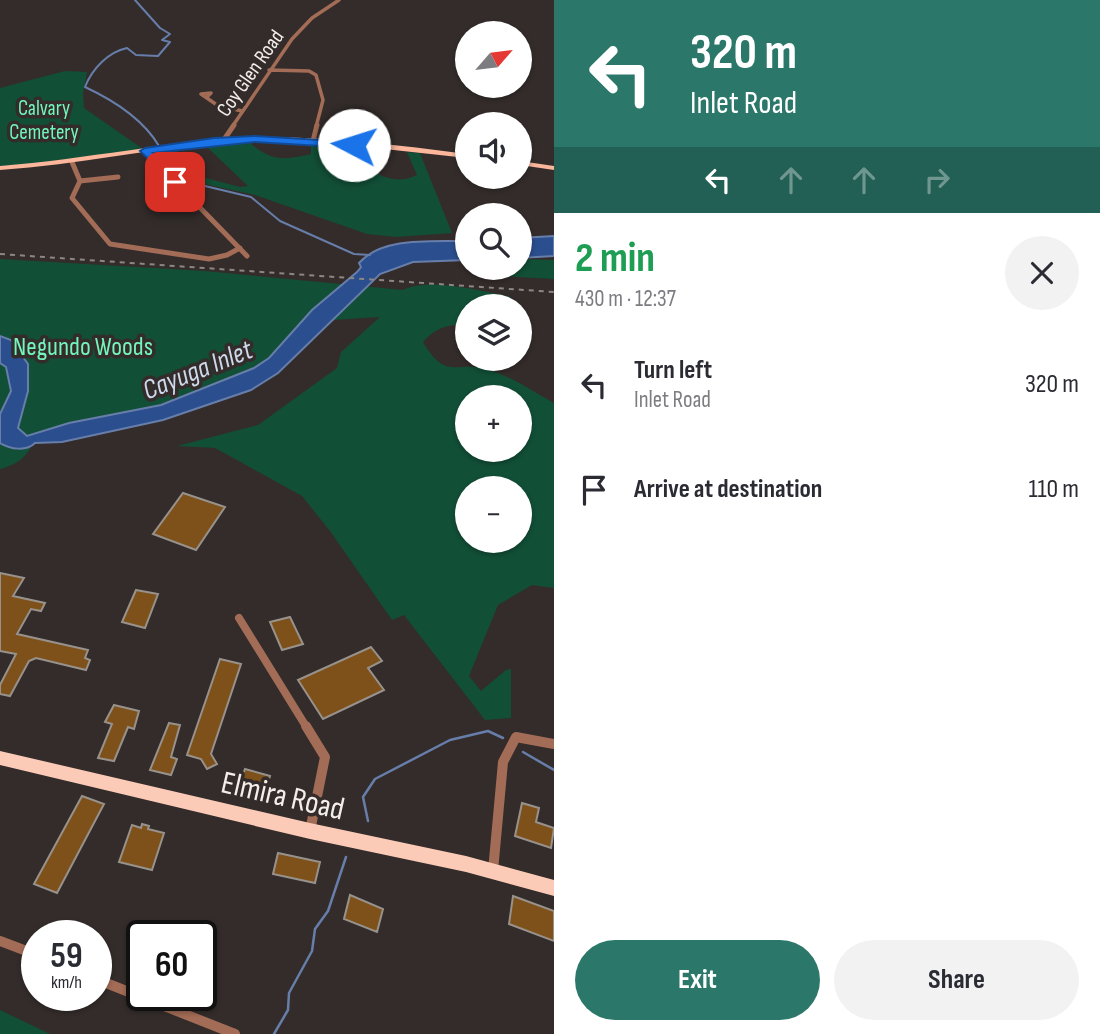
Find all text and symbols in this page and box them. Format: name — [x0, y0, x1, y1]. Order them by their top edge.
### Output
north arrow — [455, 21, 532, 98]
map controls — [455, 21, 532, 553]
text: 320 m — [690, 24, 797, 83]
street label: Coy Glen Road — [211, 25, 289, 121]
icon: left — [575, 28, 666, 119]
text: Inlet Road — [690, 84, 797, 123]
park label: Calvary Cemetery — [9, 96, 79, 145]
position arrow — [317, 108, 391, 182]
button: sound — [455, 112, 532, 189]
pin — [145, 152, 205, 212]
icon: left — [699, 161, 737, 199]
icon: ahead — [772, 161, 810, 199]
icon: ahead — [845, 161, 883, 199]
icon: right — [918, 161, 956, 199]
icon: arrive — [156, 163, 194, 201]
button: search — [455, 203, 532, 280]
text: 2 min — [575, 233, 655, 284]
button: close — [1005, 236, 1079, 310]
text: 430 m · 12:37 — [575, 285, 676, 313]
button: layers — [455, 294, 532, 371]
park label: Negundo Woods — [13, 332, 153, 363]
water label: Cayuga Inlet — [138, 333, 258, 407]
text: Turn left — [634, 355, 712, 386]
icon: left — [575, 366, 613, 404]
text: 320 m — [1025, 369, 1079, 400]
button: + — [455, 385, 532, 462]
text: Inlet Road — [634, 386, 711, 414]
icon: arrive — [575, 471, 613, 509]
text: Arrive at destination — [634, 474, 822, 505]
text: 110 m — [1028, 474, 1079, 505]
button: − — [455, 476, 532, 553]
street label: Elmira Road — [217, 763, 348, 830]
speed limit sign: 60 — [126, 920, 217, 1011]
text: 59 — [51, 935, 82, 978]
button: Exit — [575, 940, 820, 1020]
button: Share — [834, 940, 1079, 1020]
text: km/h — [51, 972, 82, 993]

